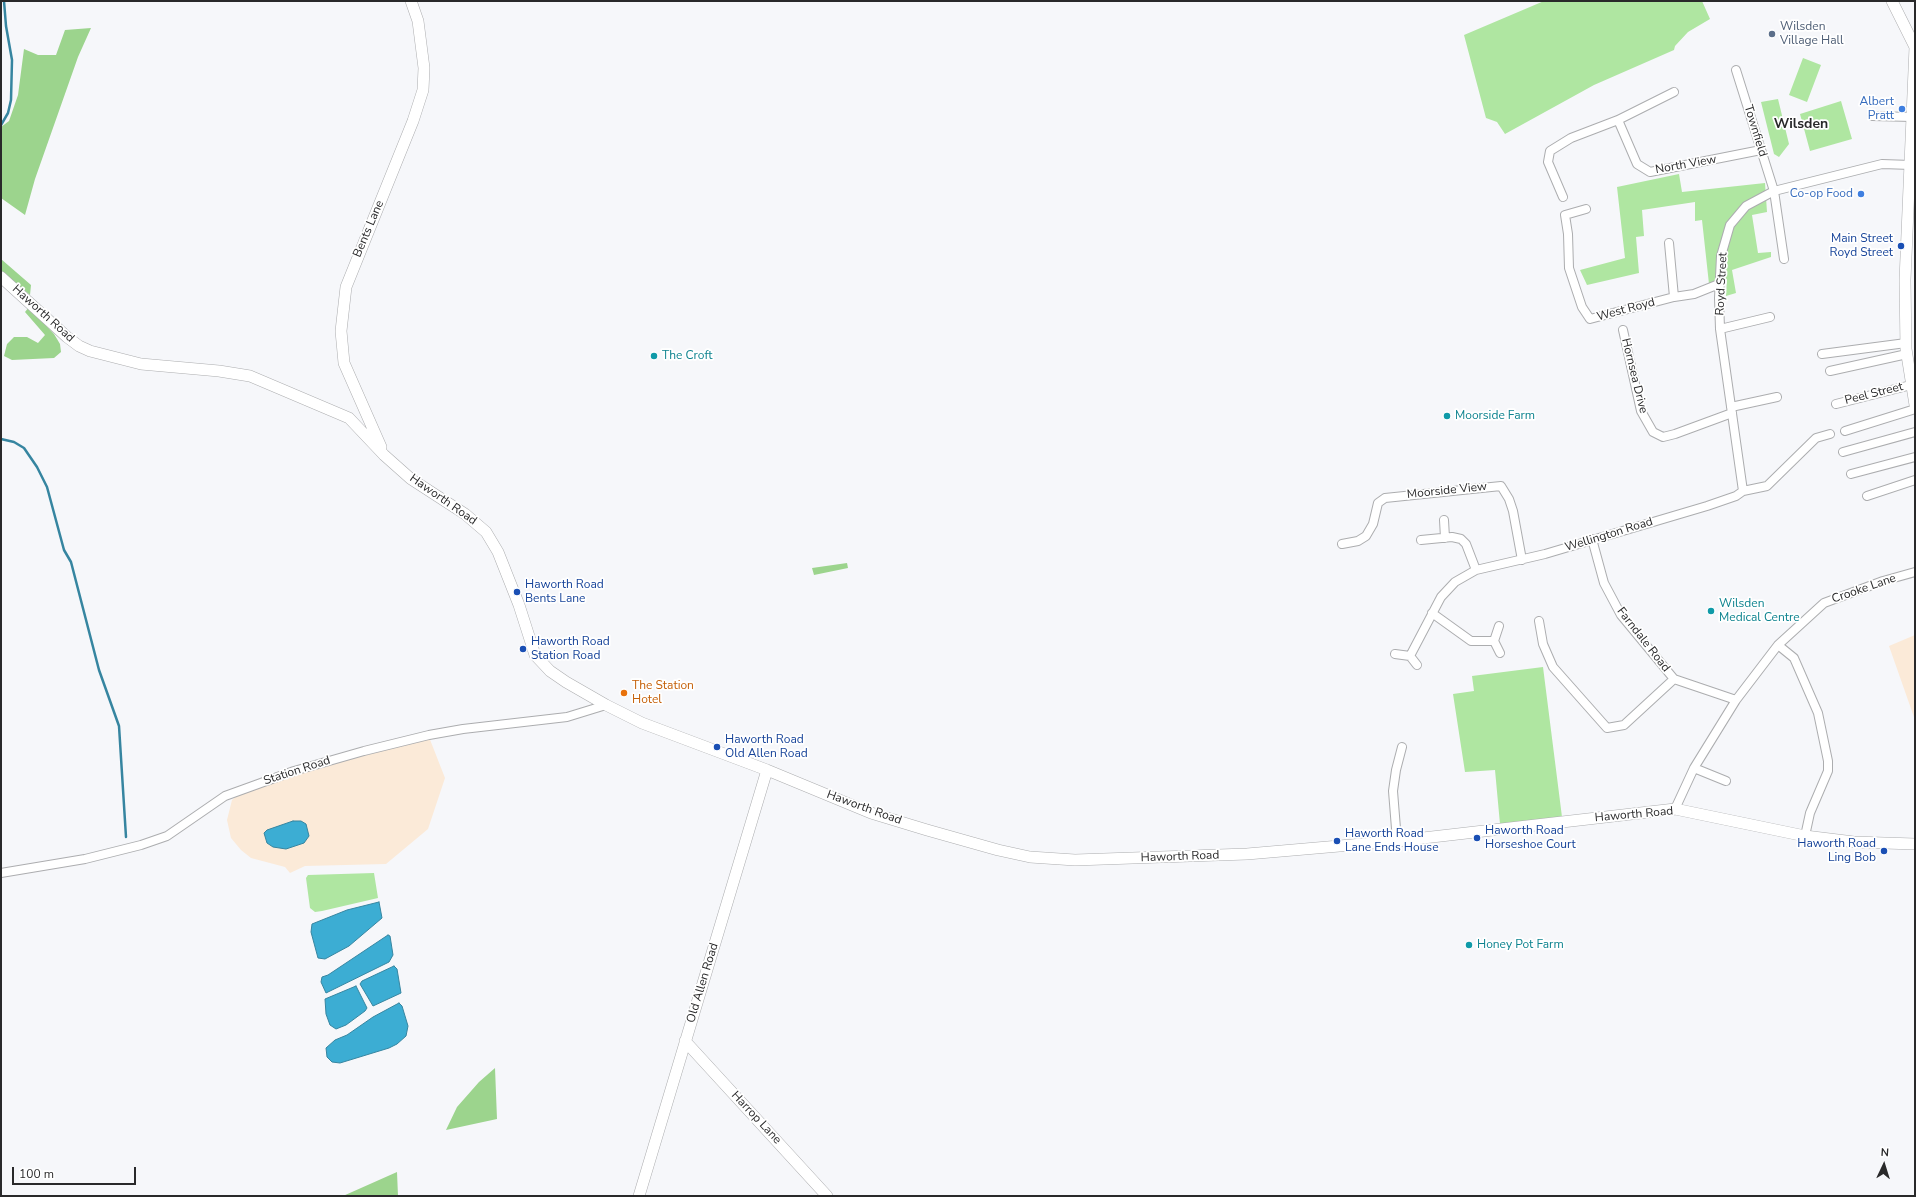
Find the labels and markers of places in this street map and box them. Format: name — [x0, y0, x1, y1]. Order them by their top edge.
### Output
place label: Wilsden Village Hall — [1780, 20, 1844, 48]
marker: Wilsden Village Hall — [1767, 29, 1777, 39]
place label: Albert Pratt — [1860, 95, 1894, 123]
marker: Albert Pratt — [1897, 104, 1907, 114]
place label: Co-op Food — [1790, 187, 1853, 201]
marker: Co-op Food — [1856, 189, 1866, 199]
place label: Main Street Royd Street — [1830, 232, 1893, 260]
marker: Main Street Royd Street — [1896, 241, 1906, 251]
place label: The Croft — [662, 349, 712, 363]
marker: The Croft — [649, 351, 659, 361]
place label: Moorside Farm — [1455, 409, 1535, 423]
marker: Moorside Farm — [1442, 411, 1452, 421]
place label: Haworth Road Bents Lane — [525, 578, 604, 606]
marker: Haworth Road Bents Lane — [512, 587, 522, 597]
place label: Wilsden Medical Centre — [1719, 597, 1800, 625]
marker: Wilsden Medical Centre — [1706, 606, 1716, 616]
place label: Haworth Road Station Road — [531, 635, 610, 663]
marker: Haworth Road Station Road — [518, 644, 528, 654]
place label: The Station Hotel — [632, 679, 694, 707]
marker: The Station Hotel — [619, 688, 629, 698]
place label: Haworth Road Old Allen Road — [725, 733, 808, 761]
marker: Haworth Road Old Allen Road — [712, 742, 722, 752]
place label: Haworth Road Horseshoe Court — [1485, 824, 1576, 852]
place label: Haworth Road Lane Ends House — [1345, 827, 1439, 855]
marker: Haworth Road Horseshoe Court — [1472, 833, 1482, 843]
marker: Haworth Road Lane Ends House — [1332, 836, 1342, 846]
place label: Haworth Road Ling Bob — [1797, 837, 1876, 865]
marker: Haworth Road Ling Bob — [1879, 846, 1889, 856]
place label: Honey Pot Farm — [1477, 938, 1564, 952]
marker: Honey Pot Farm — [1464, 940, 1474, 950]

